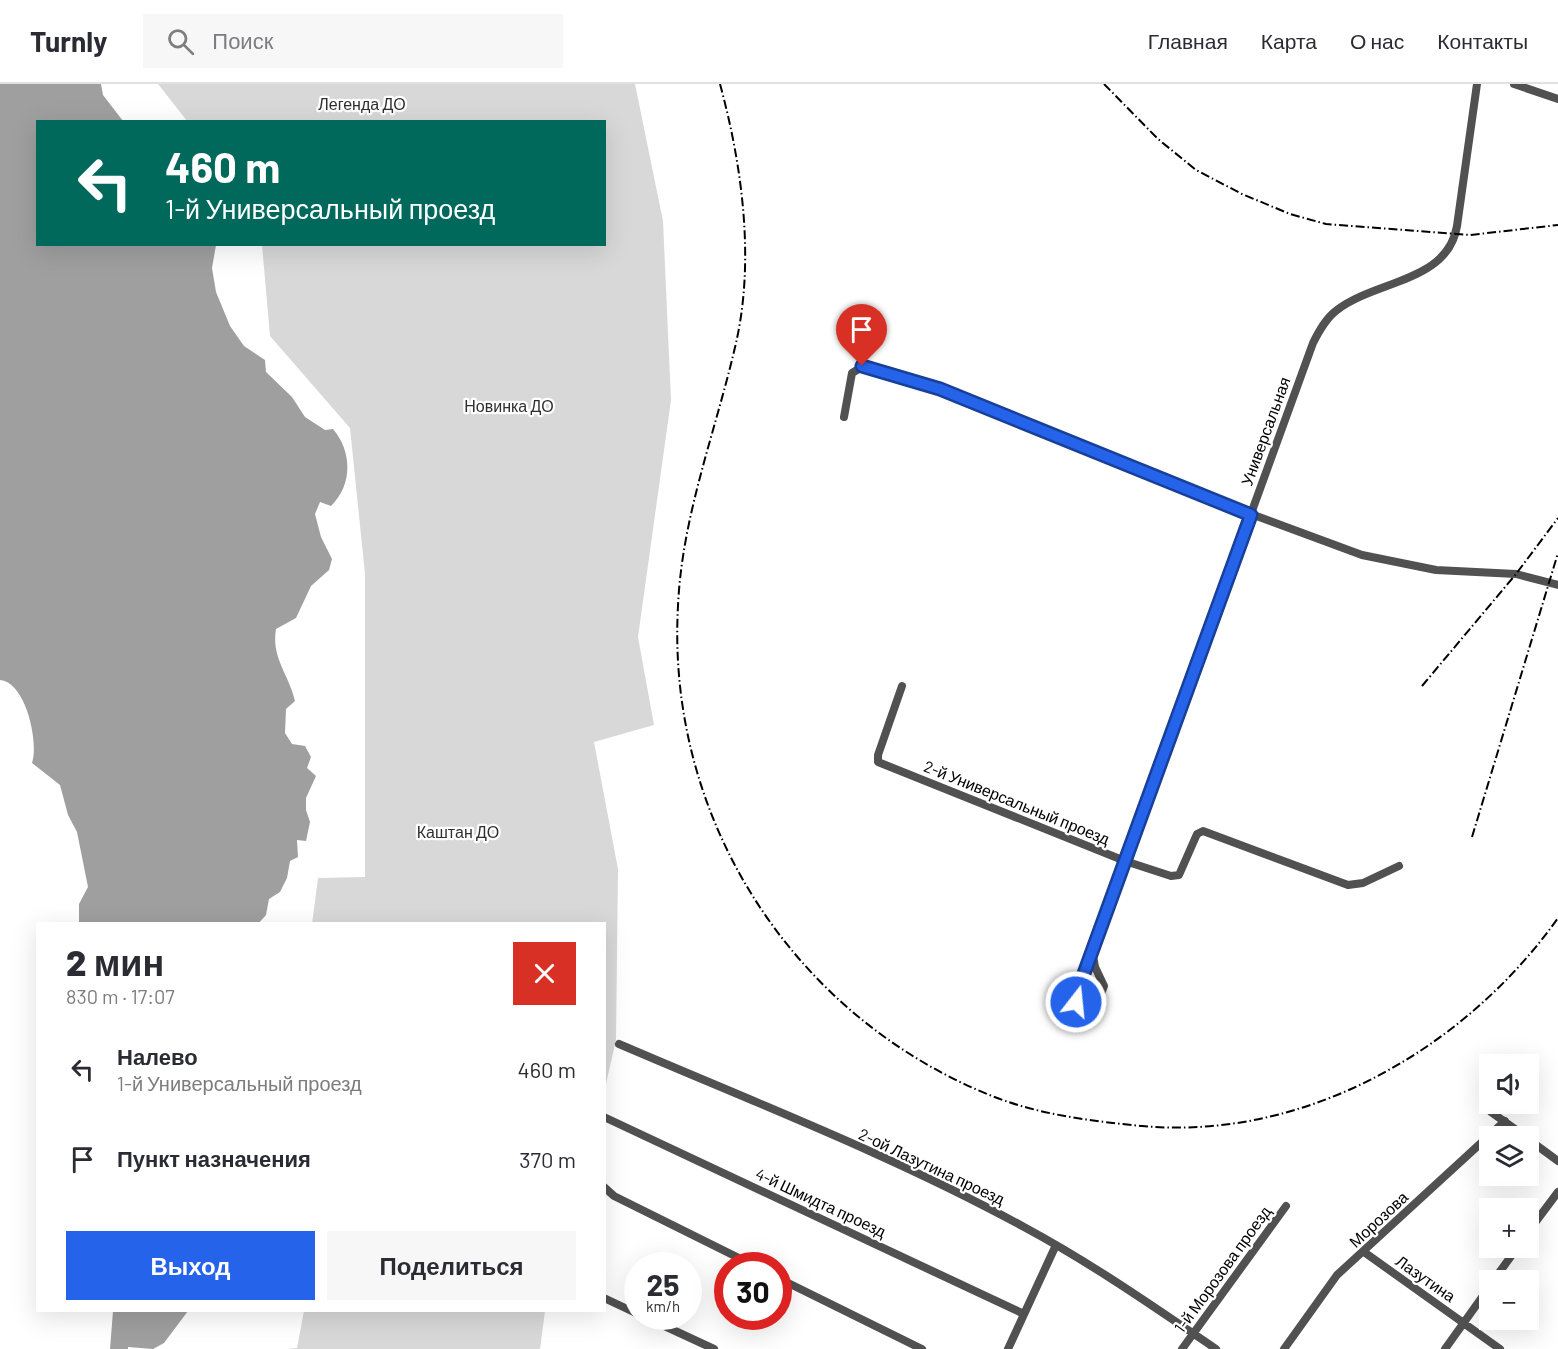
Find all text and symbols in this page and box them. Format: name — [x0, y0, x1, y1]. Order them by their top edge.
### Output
search box — [143, 14, 563, 68]
text: Turnly — [30, 24, 107, 58]
icon: search — [164, 25, 197, 58]
text: Поиск — [212, 27, 273, 53]
text: Главная — [1148, 28, 1228, 53]
text: Карта — [1261, 28, 1317, 53]
text: О нас — [1350, 28, 1404, 53]
text: Контакты — [1437, 28, 1528, 53]
park label: Легенда ДО — [318, 94, 406, 113]
text: 460 m — [165, 141, 280, 191]
icon: left — [66, 144, 144, 222]
text: 1-й Универсальный проезд — [165, 192, 495, 224]
pin — [836, 304, 887, 366]
icon: arrive — [845, 313, 878, 346]
street label: Универсальная — [1237, 374, 1293, 488]
park label: Новинка ДО — [464, 396, 554, 415]
street label: 2-й Универсальный проезд — [921, 756, 1113, 848]
park label: Каштан ДО — [417, 822, 499, 841]
text: 2 мин — [66, 940, 164, 983]
button: close — [513, 942, 576, 1005]
position arrow — [1044, 970, 1108, 1034]
text: 830 m · 17:07 — [66, 984, 175, 1008]
text: Налево — [117, 1043, 198, 1069]
icon: left — [66, 1053, 99, 1086]
map controls — [1479, 1054, 1539, 1330]
button: sound — [1479, 1054, 1539, 1114]
text: 460 m — [518, 1056, 576, 1082]
text: 1-й Универсальный проезд — [117, 1071, 362, 1095]
street label: 2-ой Лазутина проезд — [856, 1124, 1009, 1208]
button: layers — [1479, 1126, 1539, 1186]
icon: arrive — [66, 1143, 99, 1176]
text: Пункт назначения — [117, 1145, 311, 1171]
text: 370 m — [519, 1146, 576, 1172]
street label: 4-й Шмидта проезд — [753, 1163, 890, 1241]
street label: Морозова — [1345, 1187, 1411, 1251]
button: + — [1479, 1198, 1539, 1258]
street label: 1-й Морозова проезд — [1170, 1201, 1275, 1336]
button: Выход — [66, 1231, 315, 1300]
button: Поделиться — [327, 1231, 576, 1300]
street label: Лазутина — [1393, 1251, 1460, 1305]
speed limit sign: 30 — [714, 1252, 792, 1330]
text: 25 — [647, 1266, 679, 1302]
button: − — [1479, 1270, 1539, 1330]
text: km/h — [646, 1297, 680, 1315]

